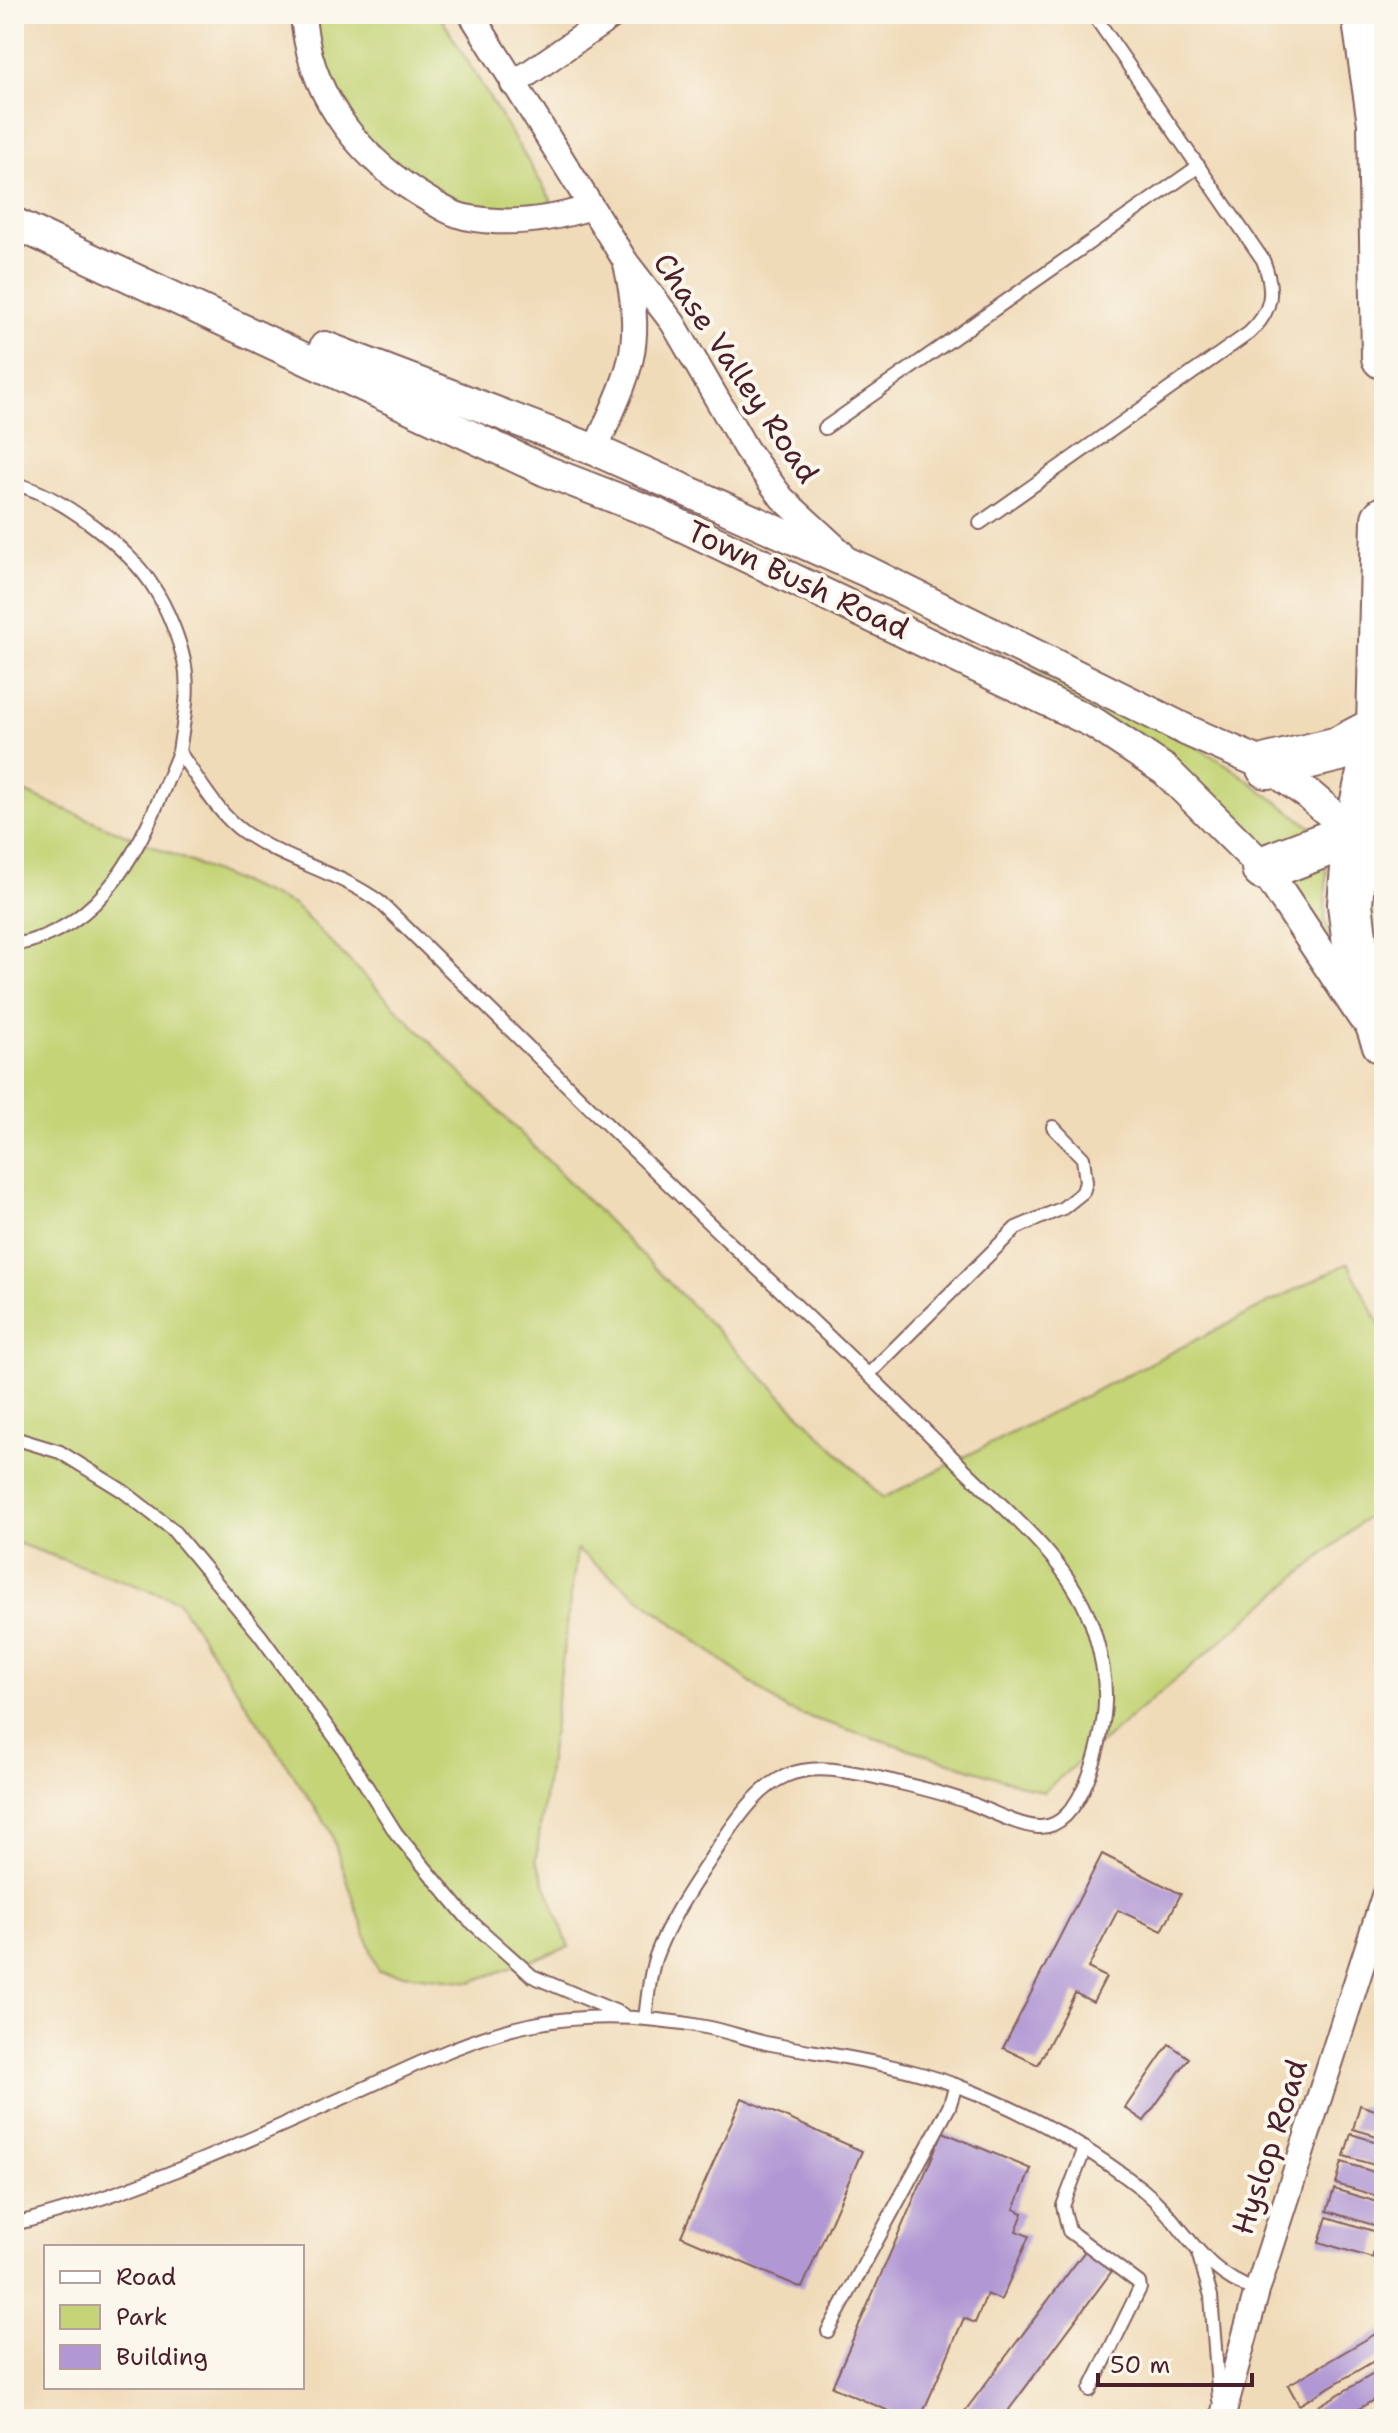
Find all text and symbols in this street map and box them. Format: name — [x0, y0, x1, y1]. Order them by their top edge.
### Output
street label: Chase Valley Road — [644, 244, 829, 491]
street label: Town Bush Road — [681, 510, 916, 649]
street label: Hyslop Road — [1222, 2054, 1317, 2240]
legend — [44, 2245, 304, 2389]
text: Road — [116, 2261, 176, 2293]
text: Park — [116, 2301, 168, 2333]
scale bar — [1098, 2337, 1252, 2387]
text: Building — [116, 2341, 208, 2373]
text: 50 m — [1110, 2349, 1170, 2381]

